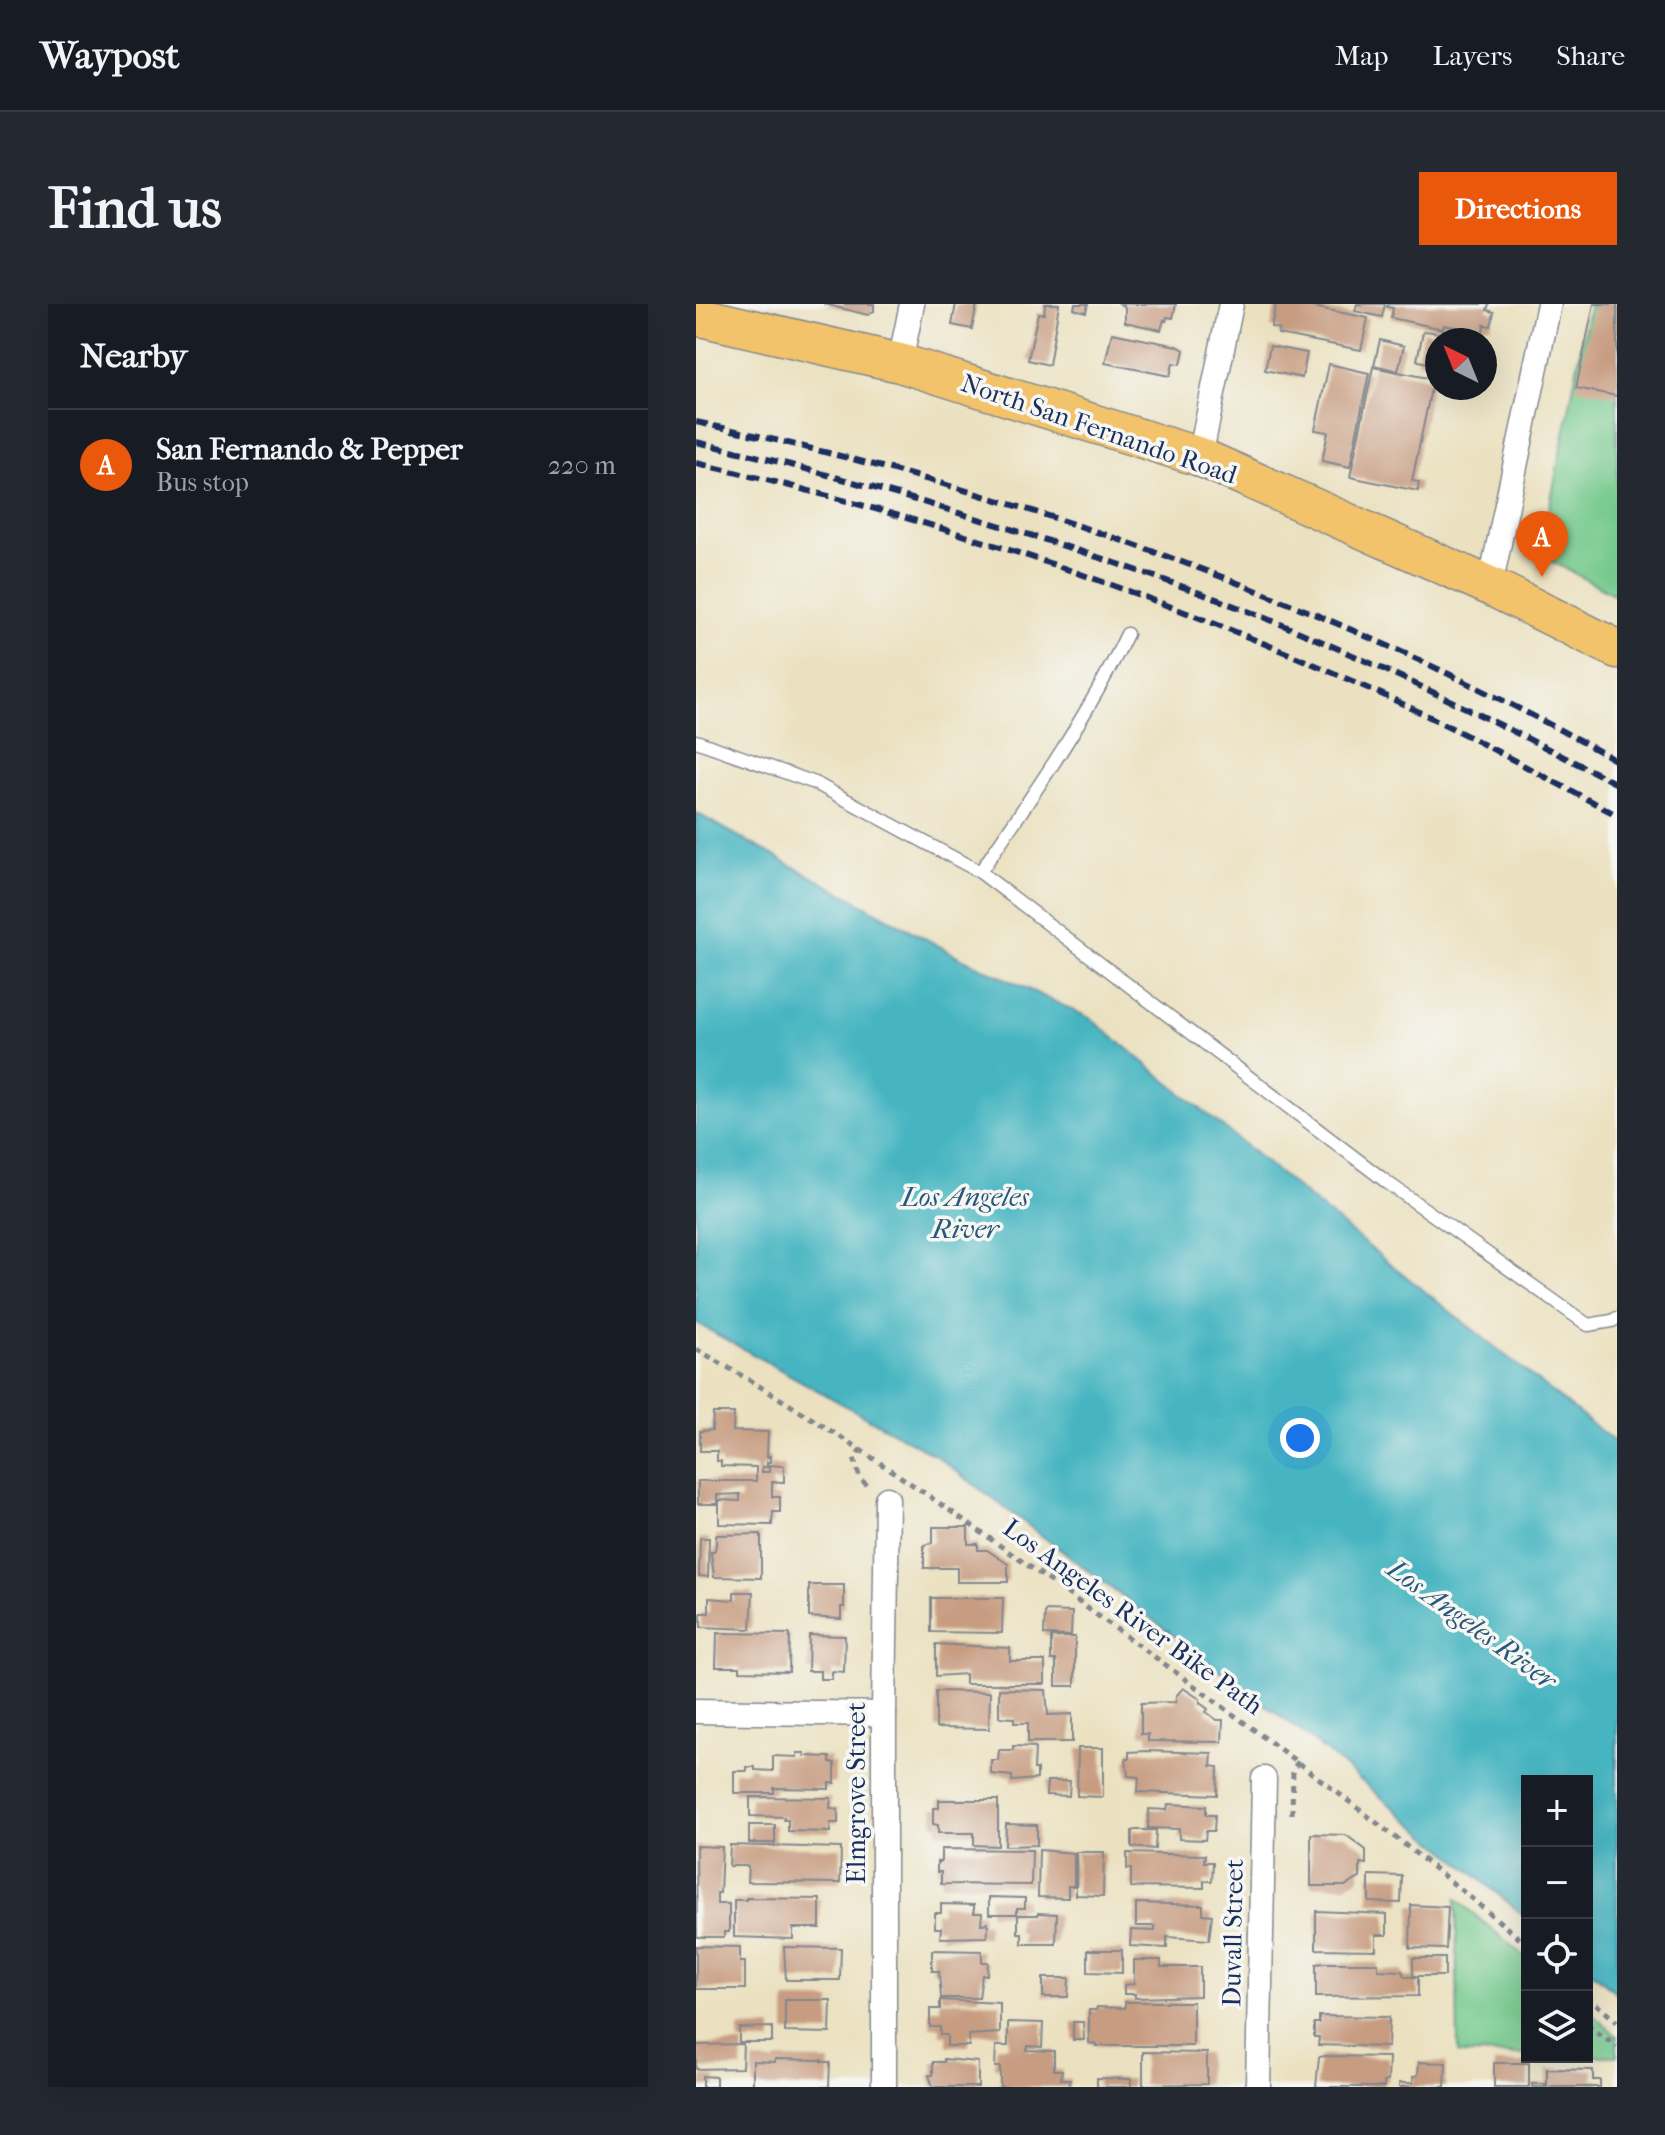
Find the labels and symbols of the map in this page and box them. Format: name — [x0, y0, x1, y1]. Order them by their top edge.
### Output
north arrow — [1425, 328, 1497, 400]
street label: North San Fernando Road — [957, 367, 1242, 491]
pin: A — [1516, 511, 1568, 577]
water label: Los Angeles River — [899, 1180, 1030, 1245]
your location — [1280, 1418, 1320, 1458]
street label: Los Angeles River Bike Path — [997, 1512, 1269, 1722]
water label: Los Angeles River — [1380, 1551, 1565, 1698]
street label: Elmgrove Street — [841, 1701, 872, 1884]
street label: Duvall Street — [1216, 1858, 1250, 2007]

